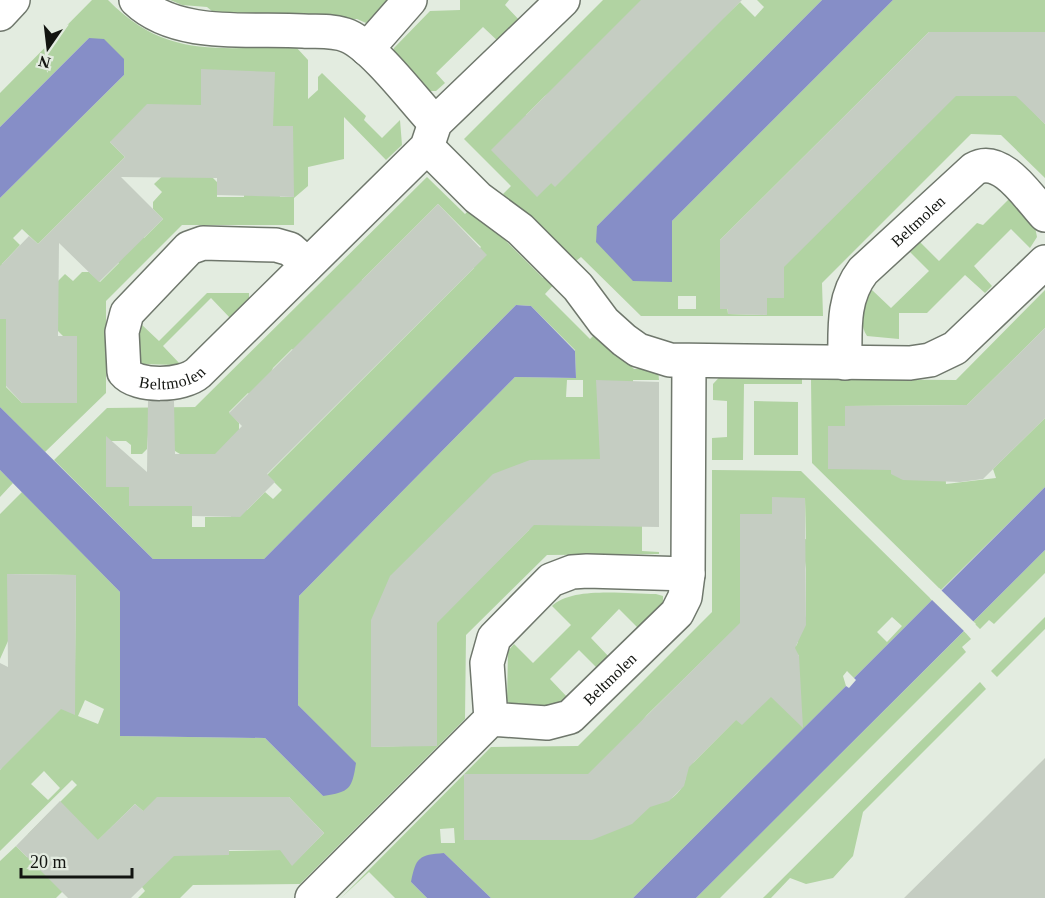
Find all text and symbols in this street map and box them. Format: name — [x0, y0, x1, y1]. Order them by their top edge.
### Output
north arrow — [18, 18, 78, 78]
text: N — [36, 52, 52, 72]
street label: Beltmolen — [887, 192, 948, 250]
street label: Beltmolen — [138, 363, 208, 392]
street label: Beltmolen — [580, 649, 639, 708]
scale bar — [21, 841, 132, 879]
text: 20 m — [30, 852, 67, 872]

